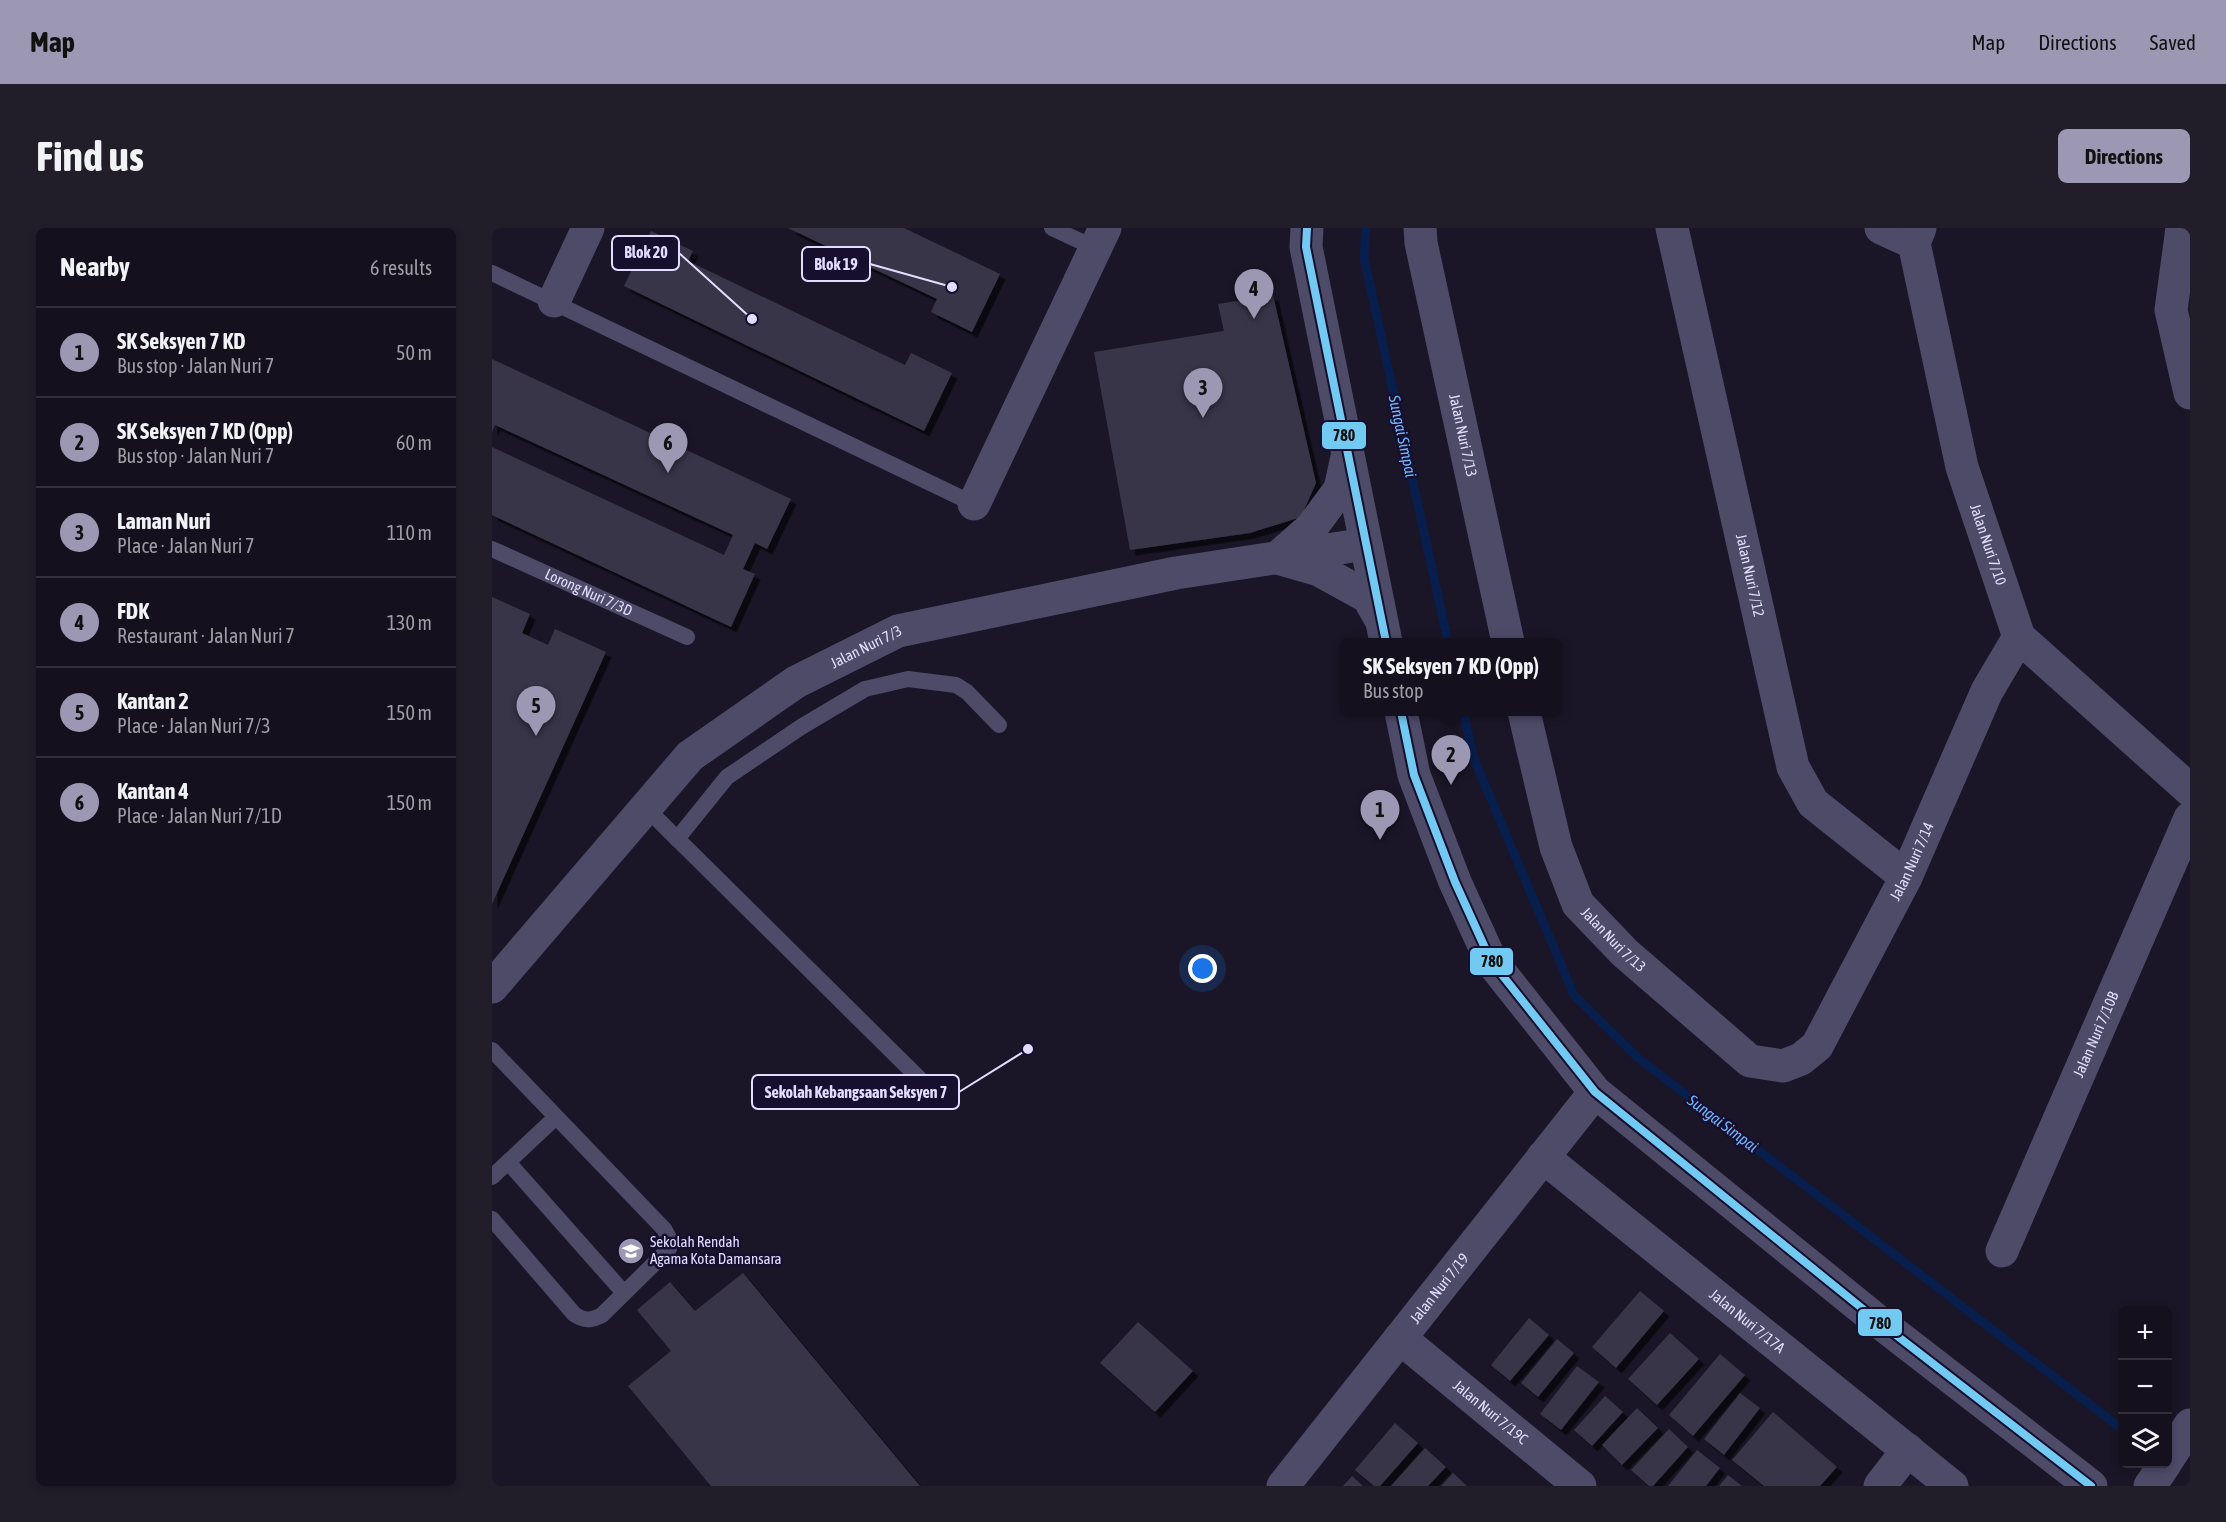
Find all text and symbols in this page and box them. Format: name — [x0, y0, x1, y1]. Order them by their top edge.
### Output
text: Map — [30, 26, 75, 58]
text: Map — [1971, 30, 2005, 54]
text: Directions — [2038, 30, 2117, 54]
text: Saved — [2150, 30, 2196, 54]
button: Directions — [2058, 129, 2190, 183]
text: Find us — [36, 132, 144, 180]
callout: Blok 20 — [612, 236, 679, 270]
text: Blok 20 — [624, 243, 668, 261]
callout: Blok 19 — [802, 247, 870, 281]
text: Nearby — [60, 252, 130, 282]
text: Blok 19 — [814, 255, 858, 273]
text: 6 results — [370, 256, 432, 279]
pin: 4 — [1234, 270, 1274, 319]
text: SK Seksyen 7 KD — [117, 328, 246, 354]
text: 1 — [75, 341, 84, 364]
text: 50 m — [396, 341, 432, 364]
text: Bus stop · Jalan Nuri 7 — [117, 354, 274, 377]
pin: 3 — [1184, 368, 1222, 418]
water label: Sungai Simpai — [1384, 392, 1421, 479]
street label: Jalan Nuri 7/13 — [1446, 392, 1481, 478]
text: SK Seksyen 7 KD (Opp) — [117, 418, 293, 444]
line badge: 780 — [1321, 421, 1367, 450]
pin: 6 — [648, 424, 687, 473]
text: 780 — [1333, 426, 1356, 444]
text: 2 — [75, 431, 84, 454]
text: 60 m — [396, 431, 432, 454]
text: Bus stop · Jalan Nuri 7 — [117, 444, 274, 467]
street label: Jalan Nuri 7/10 — [1967, 502, 2010, 587]
text: Laman Nuri — [117, 508, 211, 534]
text: 3 — [75, 521, 84, 544]
text: 110 m — [387, 521, 432, 544]
street label: Jalan Nuri 7/12 — [1733, 532, 1768, 618]
text: Place · Jalan Nuri 7 — [117, 534, 254, 557]
street label: Lorong Nuri 7/3D — [543, 565, 635, 619]
text: FDK — [117, 598, 149, 624]
text: 4 — [75, 611, 84, 634]
text: 130 m — [387, 611, 432, 634]
street label: Jalan Nuri 7/3 — [828, 622, 904, 671]
text: Restaurant · Jalan Nuri 7 — [117, 624, 295, 647]
popup — [1340, 638, 1562, 716]
text: SK Seksyen 7 KD (Opp) — [1363, 653, 1539, 679]
text: Bus stop — [1363, 679, 1423, 702]
pin: 5 — [516, 686, 555, 736]
text: Kantan 2 — [117, 688, 189, 714]
text: 5 — [75, 701, 84, 724]
text: 150 m — [387, 701, 432, 724]
text: Place · Jalan Nuri 7/3 — [117, 714, 271, 737]
pin: 2 — [1432, 736, 1470, 785]
text: Kantan 4 — [117, 778, 189, 804]
pin: 1 — [1360, 790, 1400, 840]
text: 6 — [75, 791, 84, 814]
text: 150 m — [387, 791, 432, 814]
text: Place · Jalan Nuri 7/1D — [117, 804, 282, 827]
street label: Jalan Nuri 7/14 — [1886, 819, 1937, 903]
street label: Jalan Nuri 7/13 — [1578, 904, 1649, 975]
line badge: 780 — [1469, 947, 1514, 976]
text: 780 — [1481, 952, 1504, 970]
your location — [1188, 954, 1217, 983]
street label: Jalan Nuri 7/10B — [2070, 989, 2122, 1080]
callout: Sekolah Kebangsaan Seksyen 7 — [752, 1075, 959, 1109]
text: Sekolah Kebangsaan Seksyen 7 — [765, 1083, 947, 1101]
water label: Sungai Simpai — [1683, 1090, 1762, 1156]
place label: Sekolah Rendah Agama Kota Damansara — [650, 1233, 782, 1267]
school or university icon: Sekolah Rendah Agama Kota Damansara — [616, 1236, 646, 1266]
street label: Jalan Nuri 7/19 — [1406, 1250, 1472, 1327]
street label: Jalan Nuri 7/17A — [1706, 1285, 1789, 1357]
map controls — [2118, 1306, 2172, 1468]
button: + — [2118, 1306, 2172, 1360]
line badge: 780 — [1857, 1308, 1903, 1337]
text: 780 — [1869, 1314, 1892, 1332]
button: − — [2118, 1360, 2172, 1414]
street label: Jalan Nuri 7/19C — [1450, 1376, 1531, 1448]
button: layers — [2118, 1414, 2172, 1468]

